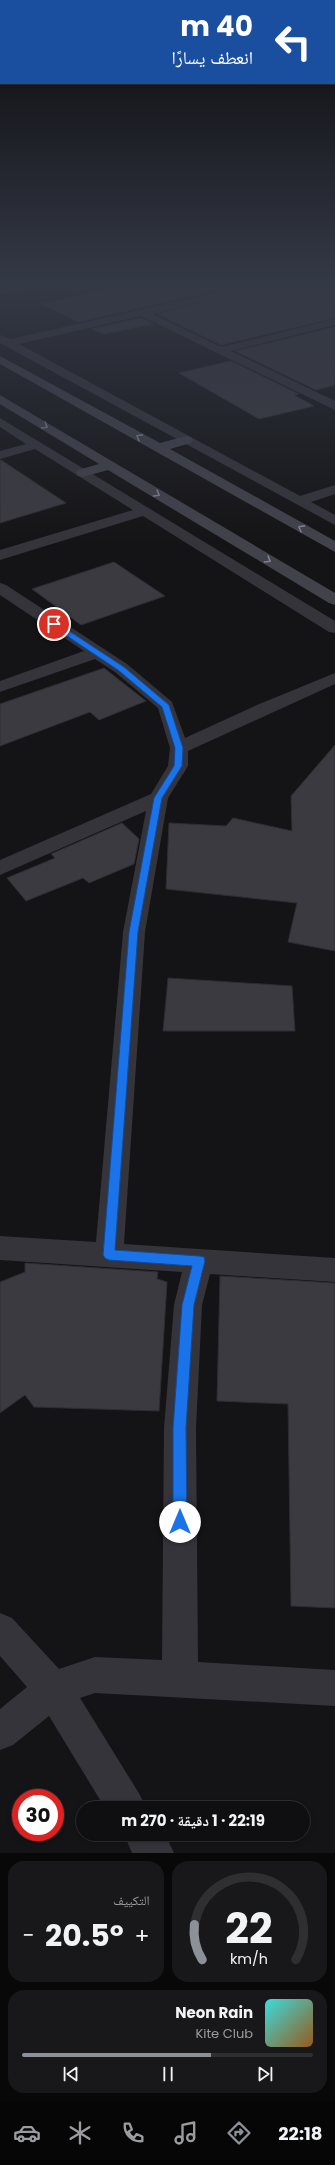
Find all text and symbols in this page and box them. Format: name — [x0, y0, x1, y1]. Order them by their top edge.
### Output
text: 40 m — [180, 7, 253, 46]
icon: left — [267, 16, 319, 68]
text: انعطف يسارًا — [172, 45, 253, 70]
one-way arrow — [41, 422, 48, 429]
one-way arrow — [136, 434, 143, 441]
one-way arrow — [153, 489, 160, 496]
one-way arrow — [298, 525, 305, 532]
one-way arrow — [264, 556, 271, 563]
pin — [37, 607, 71, 641]
icon: arrive — [43, 613, 65, 635]
position arrow — [159, 1501, 201, 1543]
speed limit sign: 30 — [12, 1789, 64, 1841]
text: 22:19 · 1 دقيقة · 270 m — [121, 1810, 265, 1831]
text: التكييف — [113, 1891, 150, 1910]
text: 22 — [225, 1898, 273, 1957]
text: 20.5° — [45, 1914, 124, 1957]
text: − — [22, 1920, 34, 1951]
text: + — [134, 1920, 149, 1951]
text: km/h — [230, 1948, 268, 1968]
text: Neon Rain — [175, 2002, 253, 2023]
text: Kite Club — [195, 2024, 253, 2043]
icon: previous — [60, 2063, 82, 2085]
icon: pause — [157, 2063, 179, 2085]
icon: next — [254, 2063, 276, 2085]
icon: car — [13, 2119, 41, 2147]
icon: climate — [66, 2119, 94, 2147]
icon: phone — [119, 2119, 147, 2147]
icon: music — [172, 2119, 200, 2147]
icon: directions — [225, 2119, 253, 2147]
text: 22:18 — [278, 2121, 322, 2146]

